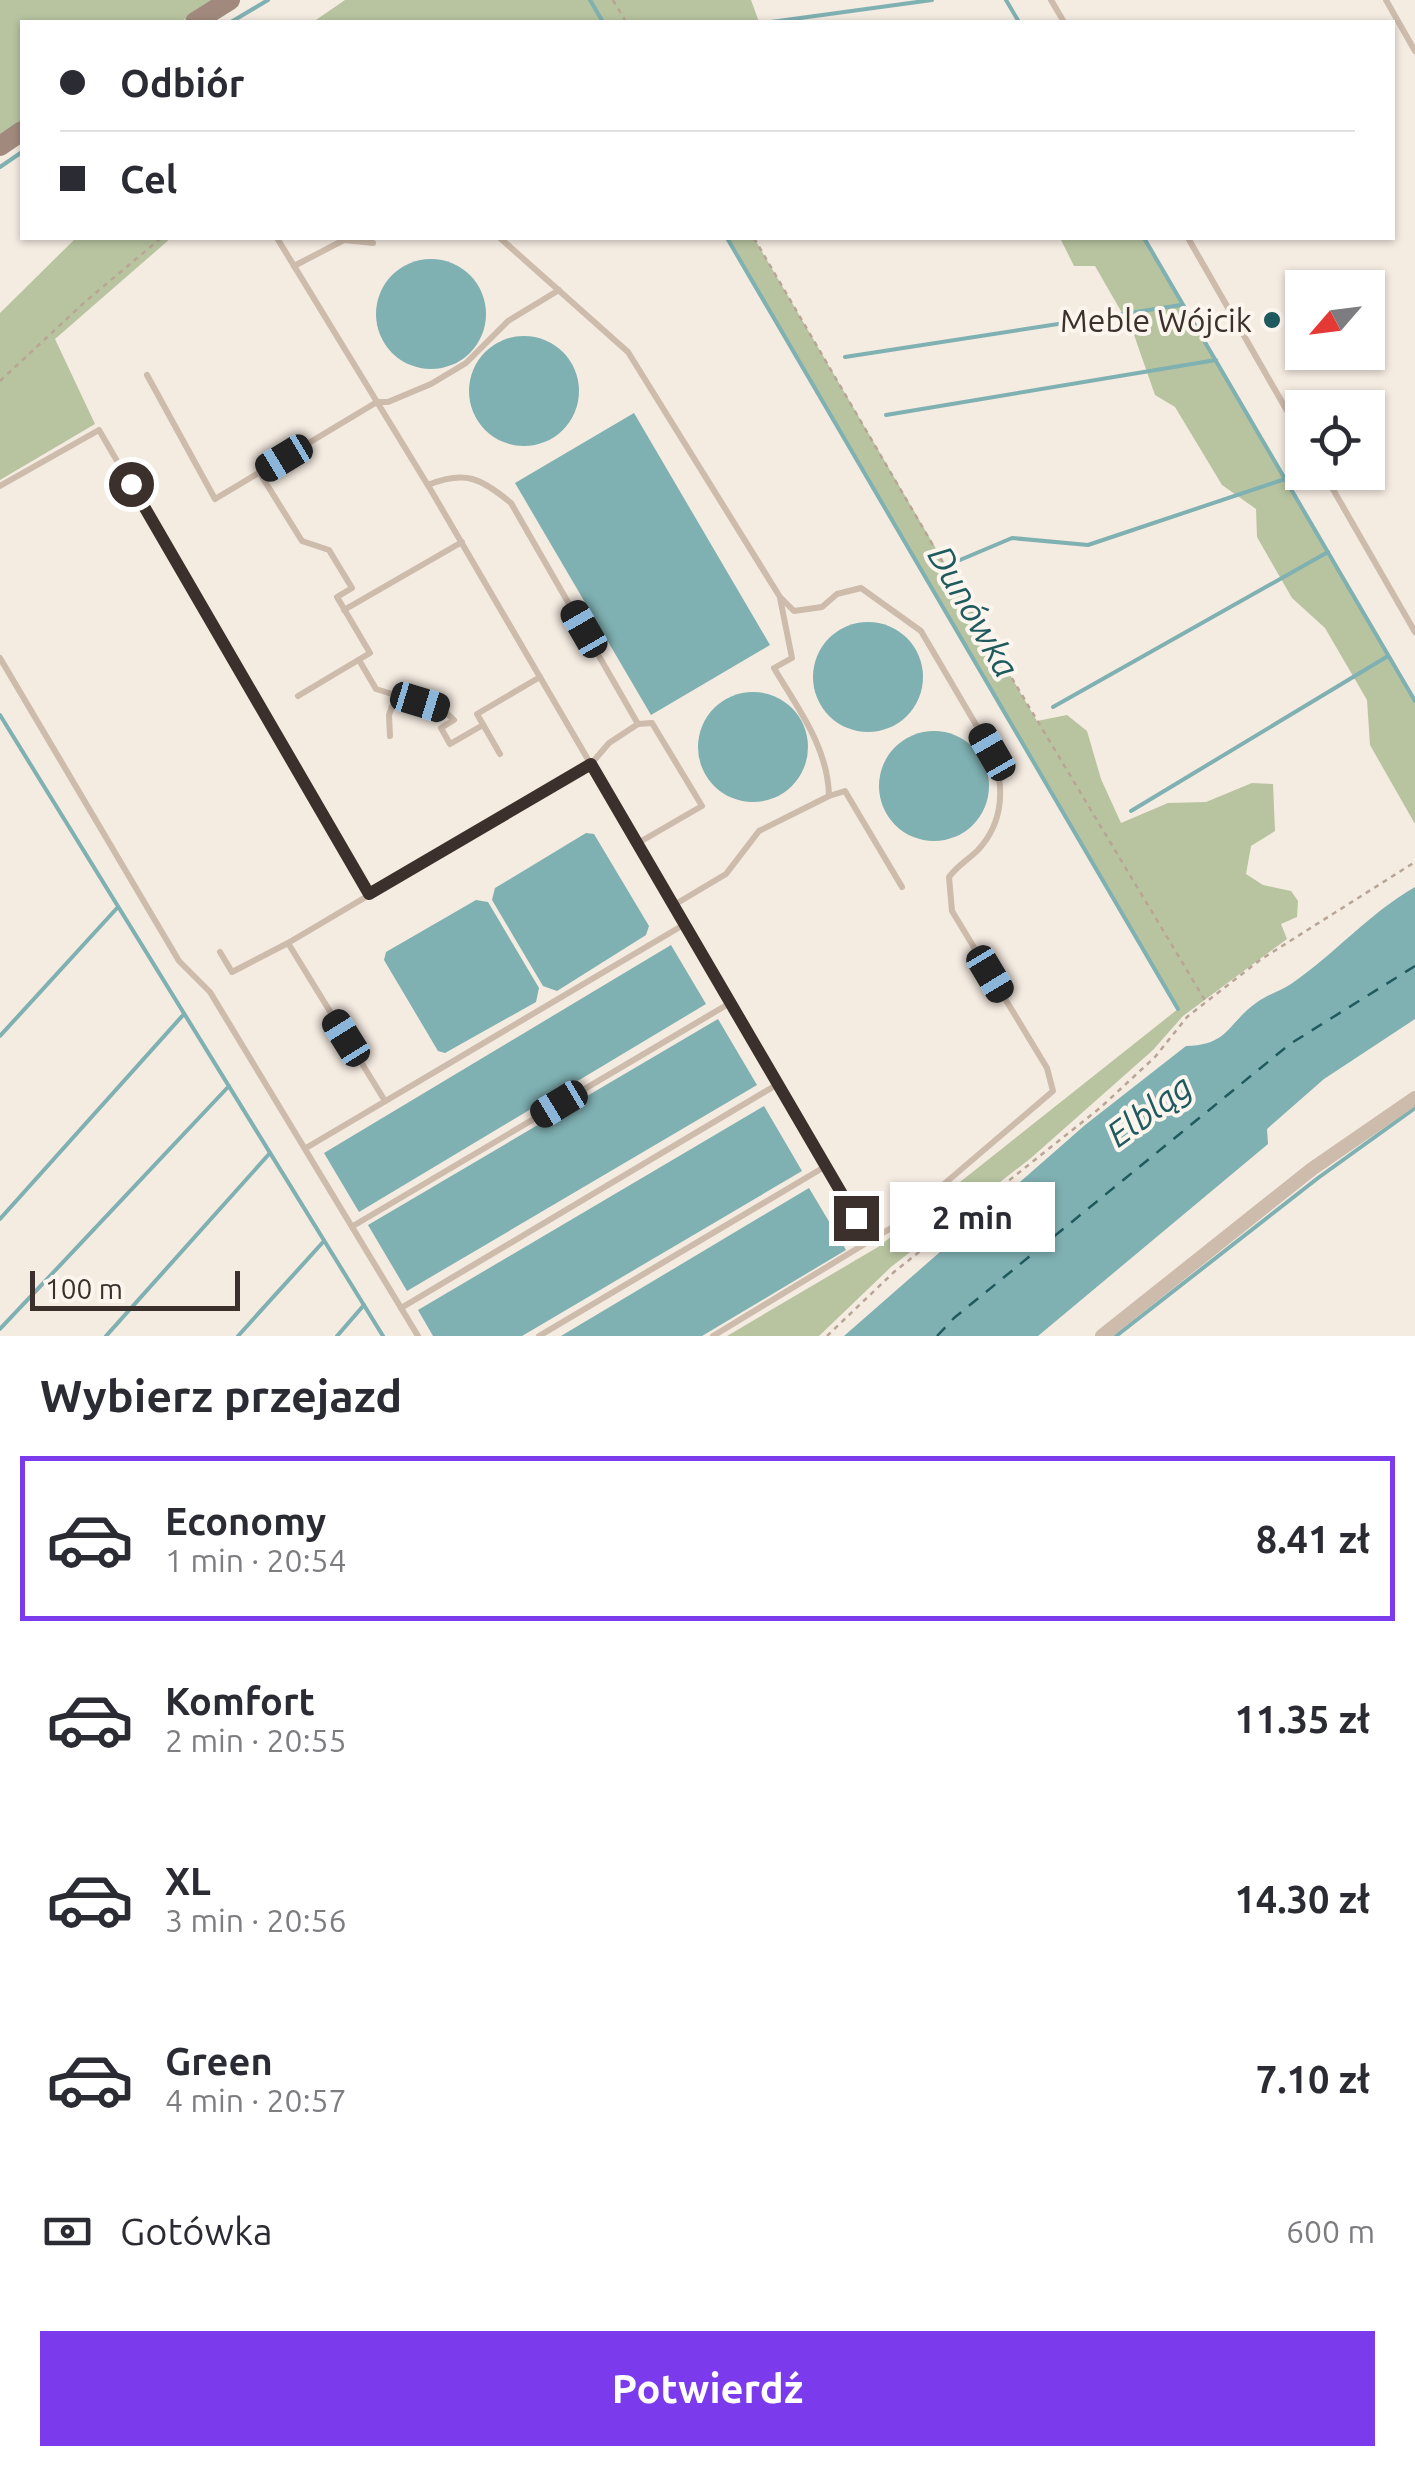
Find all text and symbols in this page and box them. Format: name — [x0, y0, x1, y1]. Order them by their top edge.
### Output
text: Odbiór — [120, 62, 245, 104]
text: Cel — [120, 158, 177, 200]
north arrow — [1285, 270, 1385, 370]
map controls — [1285, 270, 1385, 490]
place label: Meble Wójcik — [1060, 302, 1252, 338]
marker: Meble Wójcik — [1261, 309, 1283, 331]
button: locate — [1285, 390, 1385, 490]
car — [251, 430, 317, 486]
route start — [109, 462, 154, 507]
water label: Dunówka — [920, 538, 1028, 684]
car — [556, 596, 612, 662]
car — [387, 679, 453, 725]
car — [964, 719, 1020, 785]
car — [962, 941, 1018, 1007]
car — [317, 1005, 375, 1071]
water label: Elbląg — [1099, 1066, 1199, 1154]
car — [526, 1076, 592, 1132]
callout: 2 min — [891, 1183, 1056, 1253]
route end — [834, 1196, 879, 1241]
text: 2 min — [932, 1199, 1013, 1235]
scale bar — [30, 1266, 240, 1310]
text: 100 m — [45, 1273, 123, 1304]
text: Wybierz przejazd — [40, 1370, 402, 1421]
icon: car — [45, 1494, 135, 1584]
text: Economy — [165, 1500, 326, 1542]
text: 8.41 zł — [1256, 1518, 1370, 1560]
text: 1 min · 20:54 — [165, 1542, 347, 1578]
icon: car — [45, 1674, 135, 1764]
text: Komfort — [165, 1680, 315, 1722]
text: 11.35 zł — [1234, 1698, 1370, 1740]
text: 2 min · 20:55 — [165, 1722, 347, 1758]
icon: car — [45, 1854, 135, 1944]
text: XL — [165, 1860, 211, 1902]
text: 14.30 zł — [1234, 1878, 1370, 1920]
text: 3 min · 20:56 — [165, 1902, 347, 1938]
icon: car — [45, 2034, 135, 2124]
text: Green — [165, 2040, 273, 2082]
text: 7.10 zł — [1256, 2058, 1370, 2100]
text: 4 min · 20:57 — [165, 2082, 347, 2118]
icon: cash — [40, 2204, 95, 2259]
text: Gotówka — [120, 2210, 273, 2252]
text: 600 m — [1286, 2213, 1375, 2249]
button: Potwierdź — [40, 2331, 1375, 2446]

